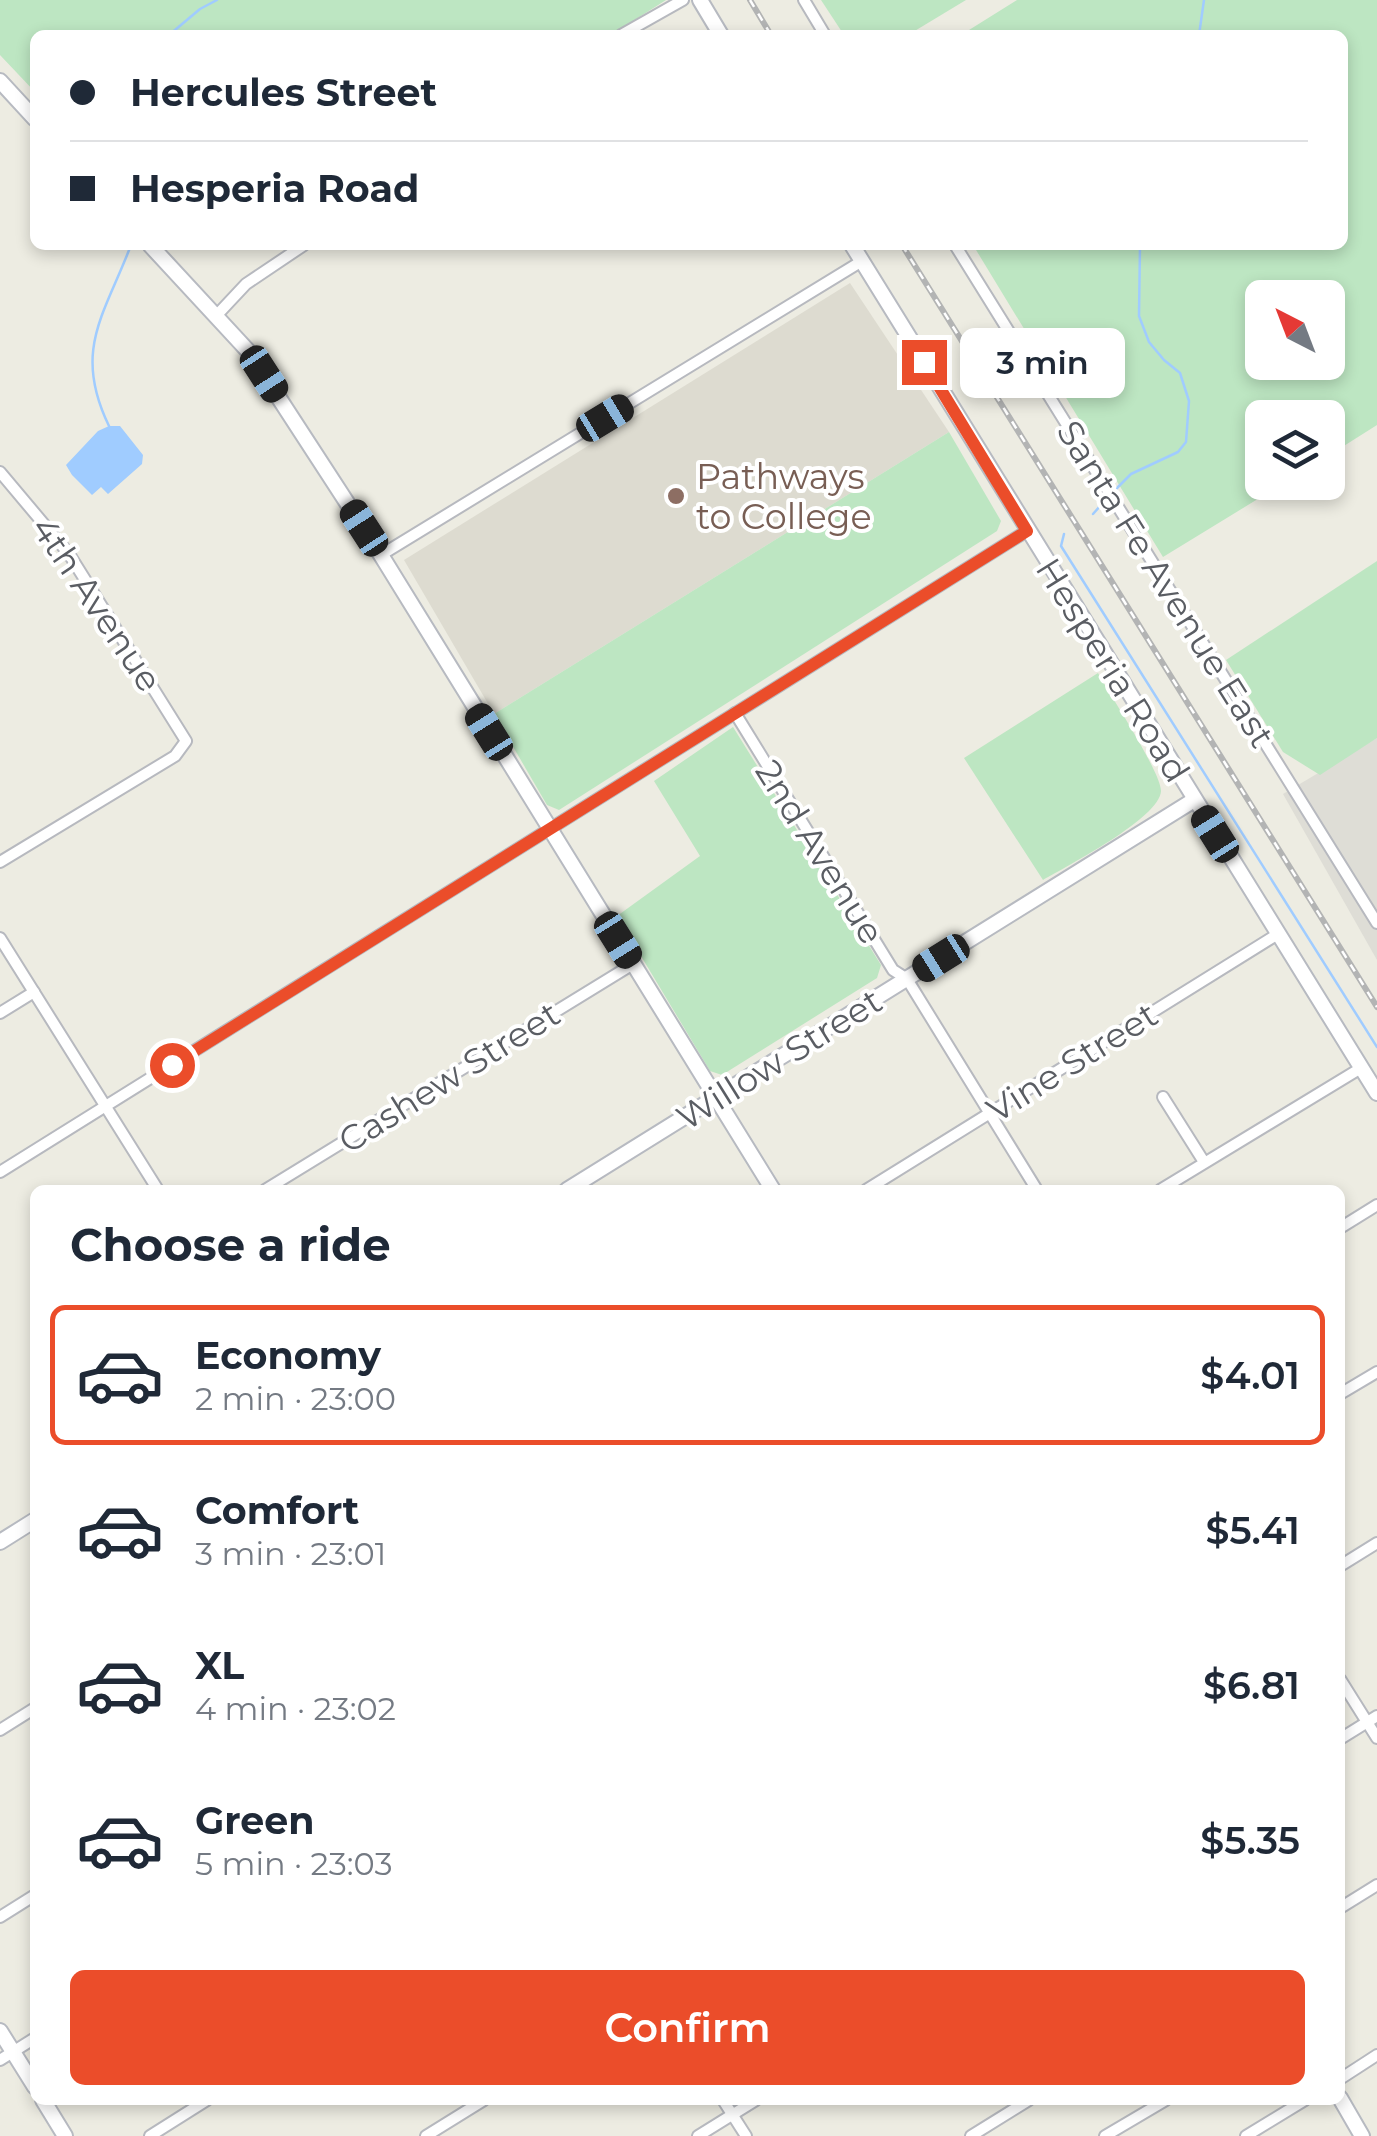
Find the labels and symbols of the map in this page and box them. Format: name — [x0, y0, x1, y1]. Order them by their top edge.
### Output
north arrow — [1245, 280, 1345, 380]
callout: 3 min — [959, 327, 1124, 397]
route end — [902, 340, 947, 385]
car — [235, 341, 293, 407]
car — [572, 390, 638, 446]
street label: Santa Fe Avenue East — [1048, 413, 1284, 755]
place label: Pathways to College — [696, 455, 872, 538]
marker: Pathways to College — [665, 485, 687, 507]
car — [335, 495, 393, 561]
street label: 4th Avenue — [23, 508, 171, 700]
street label: Hesperia Road — [1027, 550, 1199, 790]
car — [460, 699, 518, 765]
street label: 2nd Avenue — [747, 752, 893, 952]
car — [1186, 801, 1244, 867]
car — [589, 907, 647, 973]
car — [908, 929, 974, 987]
street label: Willow Street — [669, 979, 889, 1139]
street label: Cashew Street — [331, 992, 567, 1162]
street label: Vine Street — [979, 993, 1165, 1131]
route start — [150, 1043, 195, 1088]

